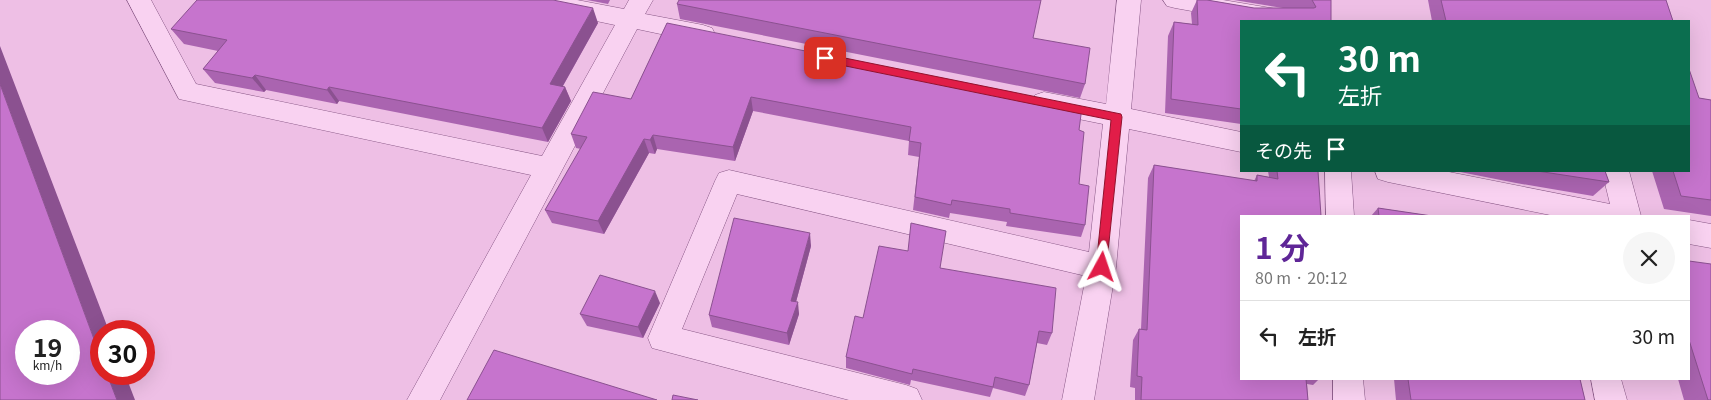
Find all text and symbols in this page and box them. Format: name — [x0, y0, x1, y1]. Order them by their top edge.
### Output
text: 30 m — [1338, 31, 1421, 82]
pin — [804, 37, 846, 79]
icon: left — [1255, 40, 1320, 105]
icon: arrive — [811, 44, 839, 72]
text: 左折 — [1338, 78, 1382, 110]
icon: arrive — [1322, 135, 1350, 163]
text: その先 — [1255, 136, 1312, 163]
text: 1 分 — [1255, 224, 1310, 268]
button: close — [1623, 232, 1675, 284]
position arrow — [1075, 240, 1127, 292]
text: 80 m · 20:12 — [1255, 265, 1347, 289]
speed limit sign: 30 — [90, 320, 155, 385]
icon: left — [1255, 322, 1283, 350]
text: 左折 — [1298, 322, 1336, 349]
text: 30 m — [1632, 322, 1675, 349]
text: 19 — [33, 328, 62, 364]
text: km/h — [33, 356, 62, 373]

